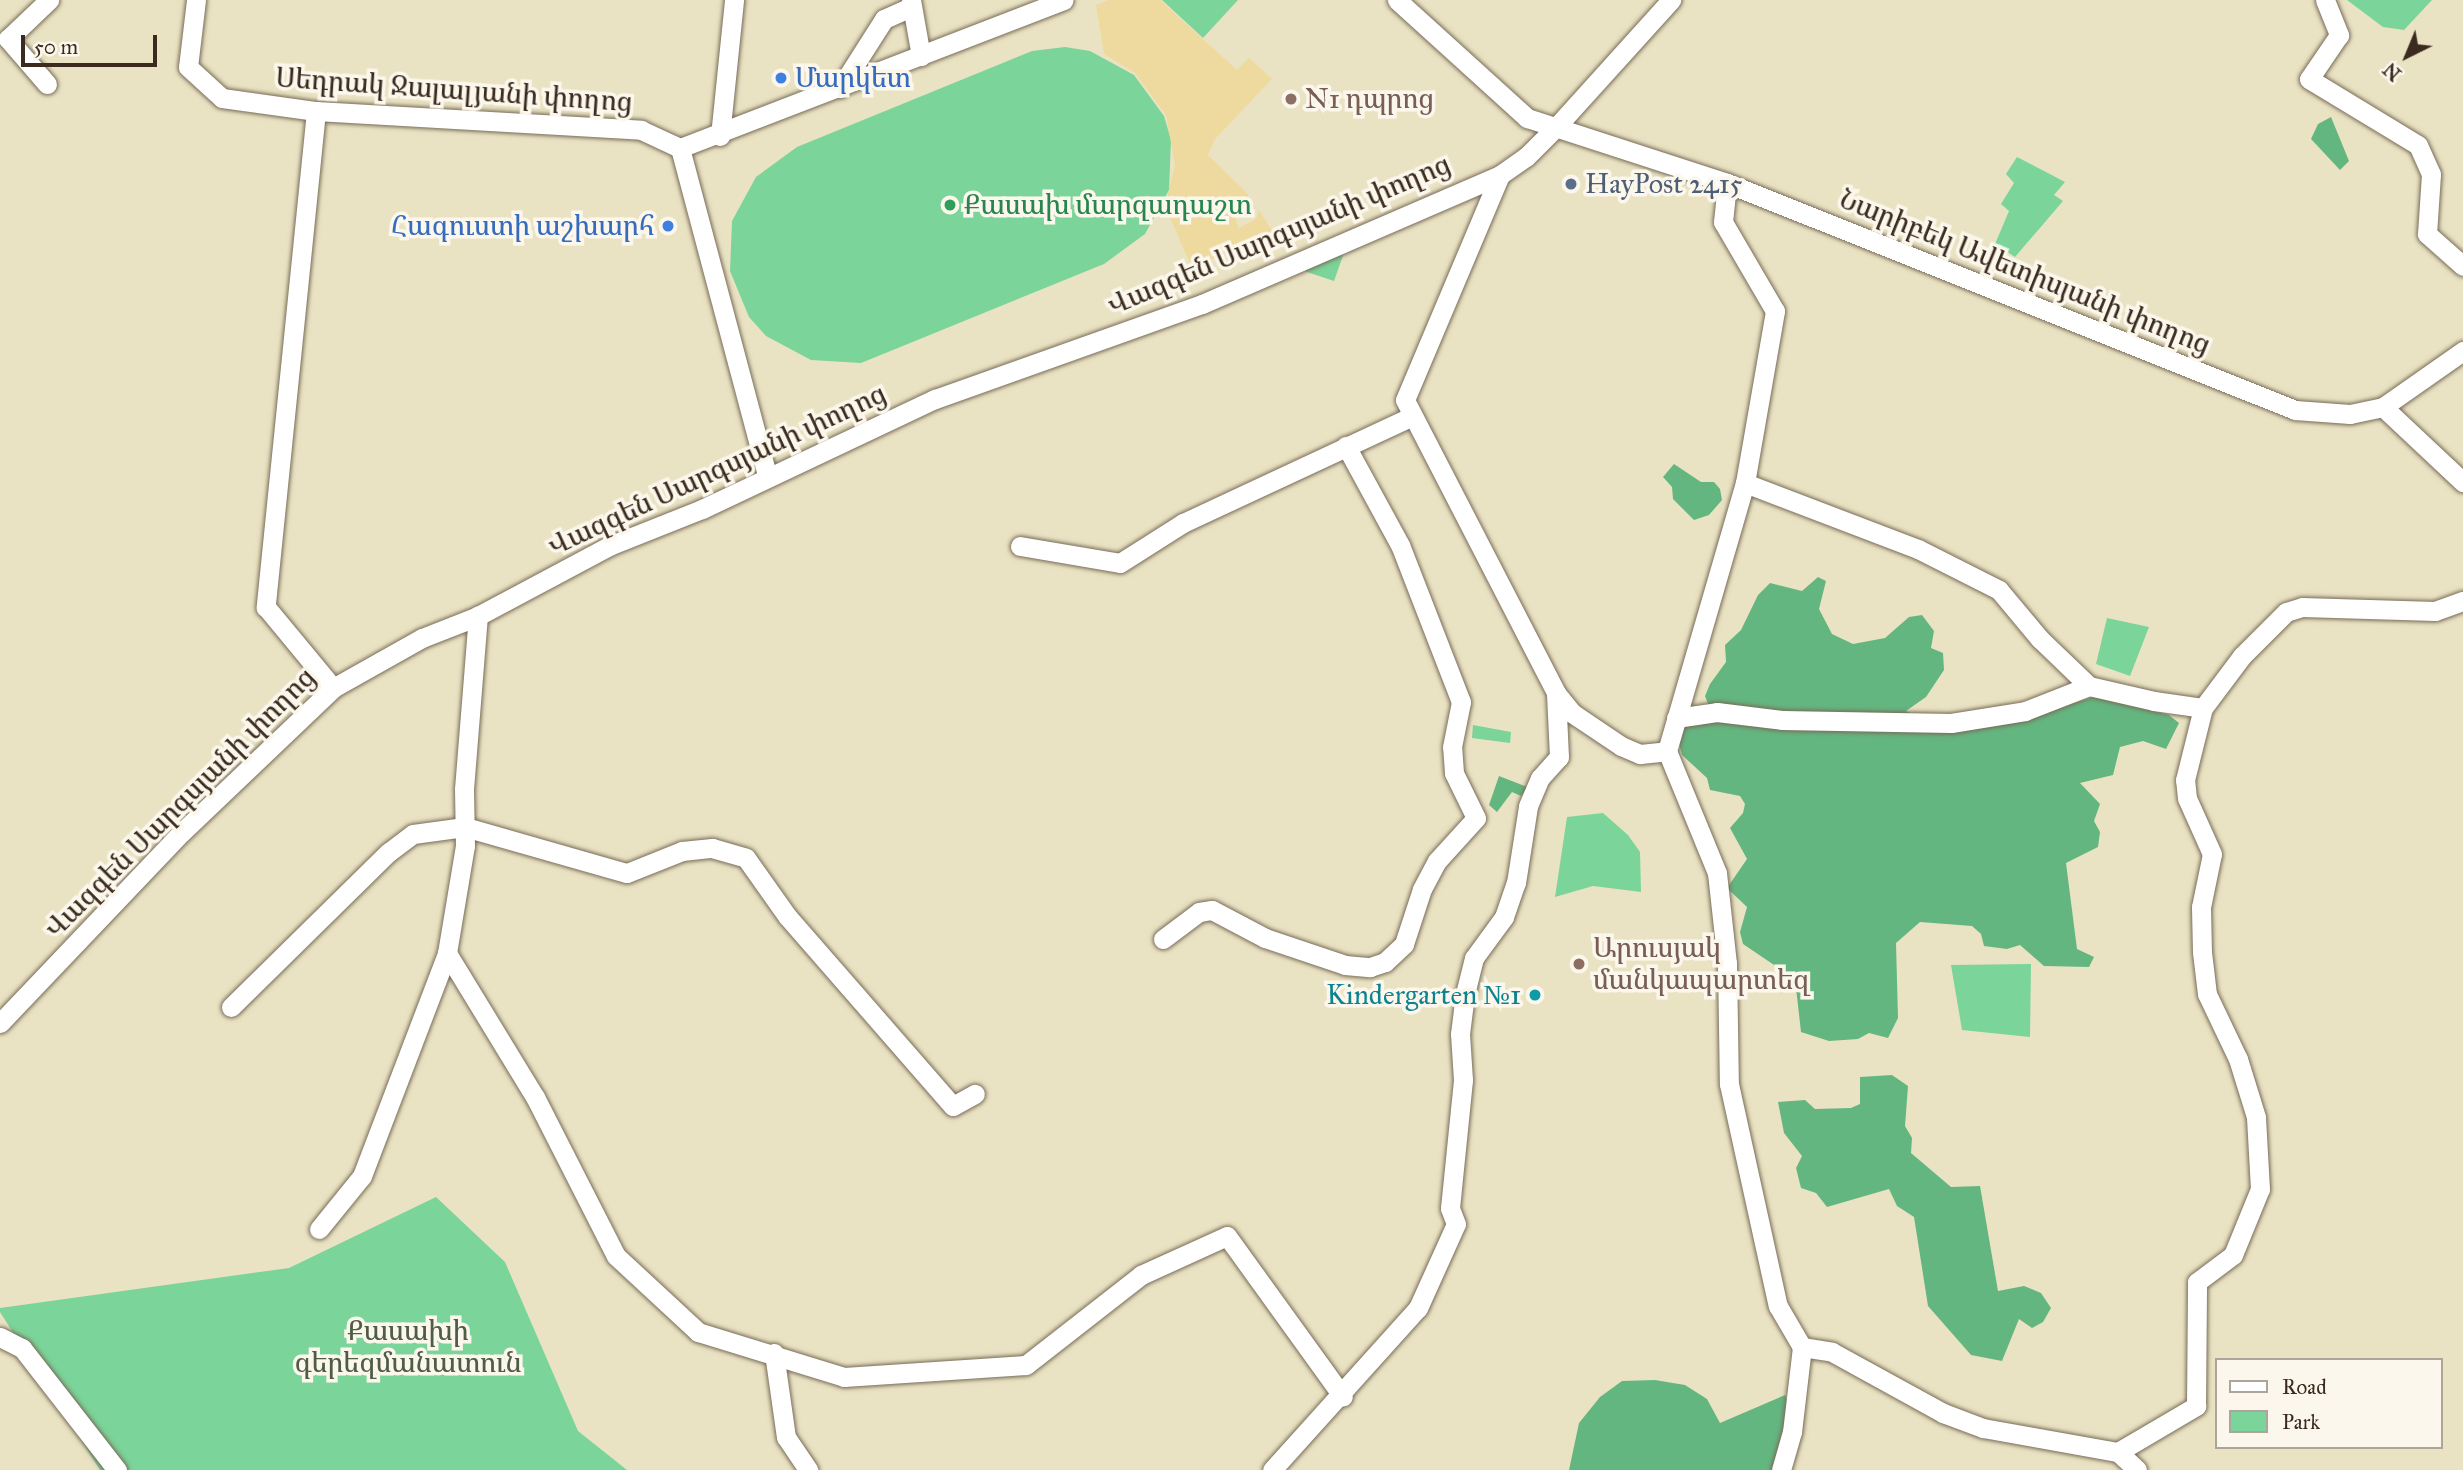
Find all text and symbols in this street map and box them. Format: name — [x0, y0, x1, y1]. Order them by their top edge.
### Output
scale bar — [24, 21, 161, 65]
north arrow — [2372, 21, 2442, 91]
text: 50 m — [34, 34, 78, 60]
text: N — [2379, 58, 2406, 86]
street label: Սեդրակ Ջալալյանի փողոց — [274, 61, 634, 119]
place label: Մարկետ — [795, 61, 911, 95]
marker: Մարկետ — [773, 70, 789, 86]
place label: N1 դպրոց — [1305, 82, 1434, 116]
marker: N1 դպրոց — [1283, 91, 1299, 107]
street label: Վազգեն Սարգսյանի փողոց — [1102, 147, 1456, 323]
place label: HayPost 2415 — [1585, 167, 1742, 201]
marker: HayPost 2415 — [1563, 176, 1579, 192]
street label: Նարիբեկ Ավետիսյանի փողոց — [1835, 182, 2215, 362]
place label: Քասախ մարզադաշտ — [964, 188, 1252, 222]
marker: Քասախ մարզադաշտ — [942, 197, 958, 213]
place label: Հագուստի աշխարհ — [391, 209, 654, 243]
marker: Հագուստի աշխարհ — [660, 218, 676, 234]
street label: Վազգեն Սարգսյանի փողոց — [543, 377, 891, 563]
street label: Վազգեն Սարգսյանի փողոց — [38, 661, 322, 945]
place label: Արուսյակ մանկապարտեզ — [1593, 931, 1810, 997]
marker: Արուսյակ մանկապարտեզ — [1571, 956, 1587, 972]
place label: Kindergarten №1 — [1326, 978, 1521, 1012]
marker: Kindergarten №1 — [1527, 987, 1543, 1003]
park label: Քասախի գերեզմանատուն — [294, 1314, 522, 1380]
legend — [2214, 1358, 2442, 1449]
text: Road — [2282, 1374, 2327, 1400]
text: Park — [2282, 1409, 2320, 1435]

